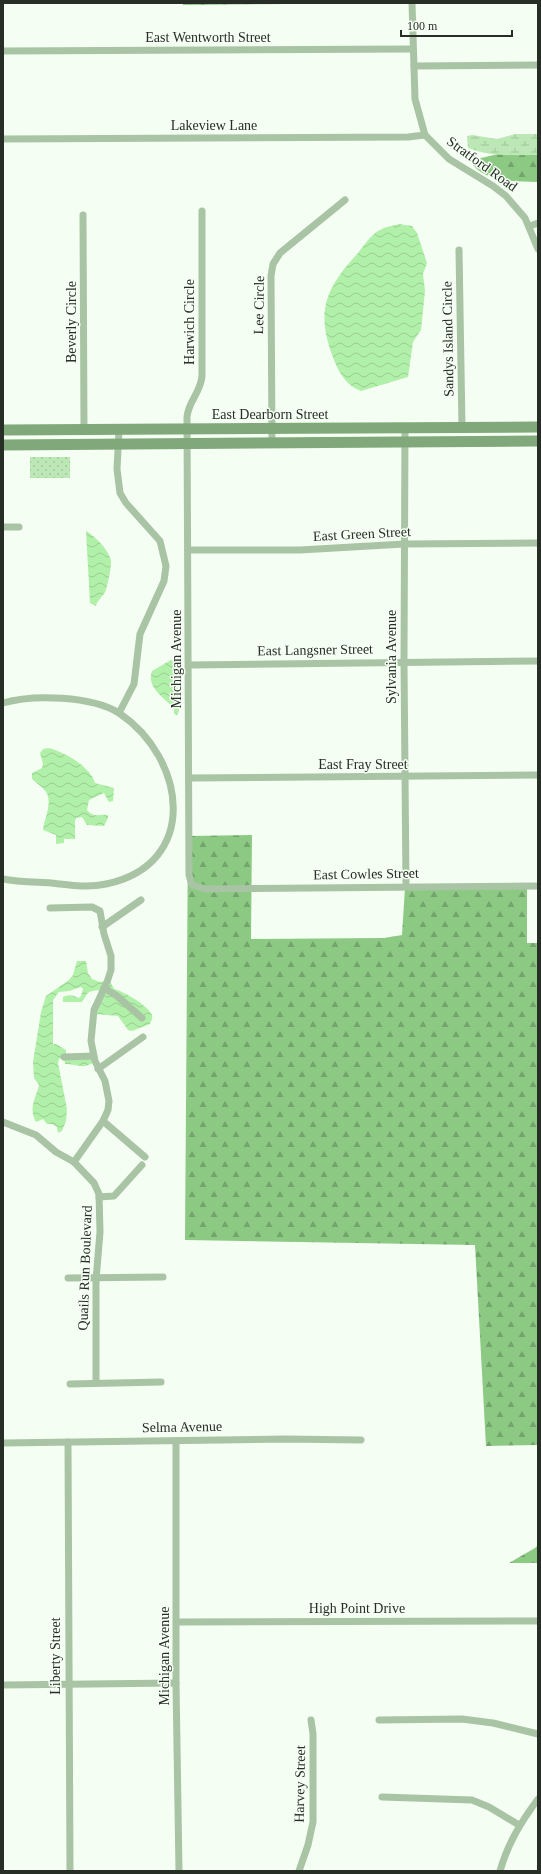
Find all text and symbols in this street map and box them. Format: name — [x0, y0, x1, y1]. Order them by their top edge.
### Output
scale bar — [401, 12, 512, 38]
text: 100 m — [407, 19, 438, 33]
street label: East Wentworth Street — [145, 30, 271, 45]
street label: Lakeview Lane — [171, 118, 257, 133]
street label: Stratford Road — [444, 134, 520, 194]
street label: Lee Circle — [251, 276, 267, 334]
street label: Harwich Circle — [182, 279, 197, 365]
street label: Beverly Circle — [64, 281, 79, 363]
street label: Sandys Island Circle — [439, 281, 457, 397]
street label: East Dearborn Street — [212, 407, 328, 422]
street label: East Green Street — [313, 524, 411, 544]
street label: Michigan Avenue — [169, 610, 184, 708]
street label: Sylvania Avenue — [384, 610, 399, 704]
street label: East Langsner Street — [257, 641, 373, 659]
street label: East Fray Street — [318, 757, 408, 772]
street label: East Cowles Street — [313, 866, 419, 882]
street label: Quails Run Boulevard — [75, 1205, 95, 1331]
street label: Selma Avenue — [142, 1419, 222, 1435]
street label: High Point Drive — [309, 1601, 405, 1616]
street label: Michigan Avenue — [157, 1607, 172, 1705]
street label: Liberty Street — [48, 1617, 63, 1695]
street label: Harvey Street — [292, 1745, 308, 1823]

